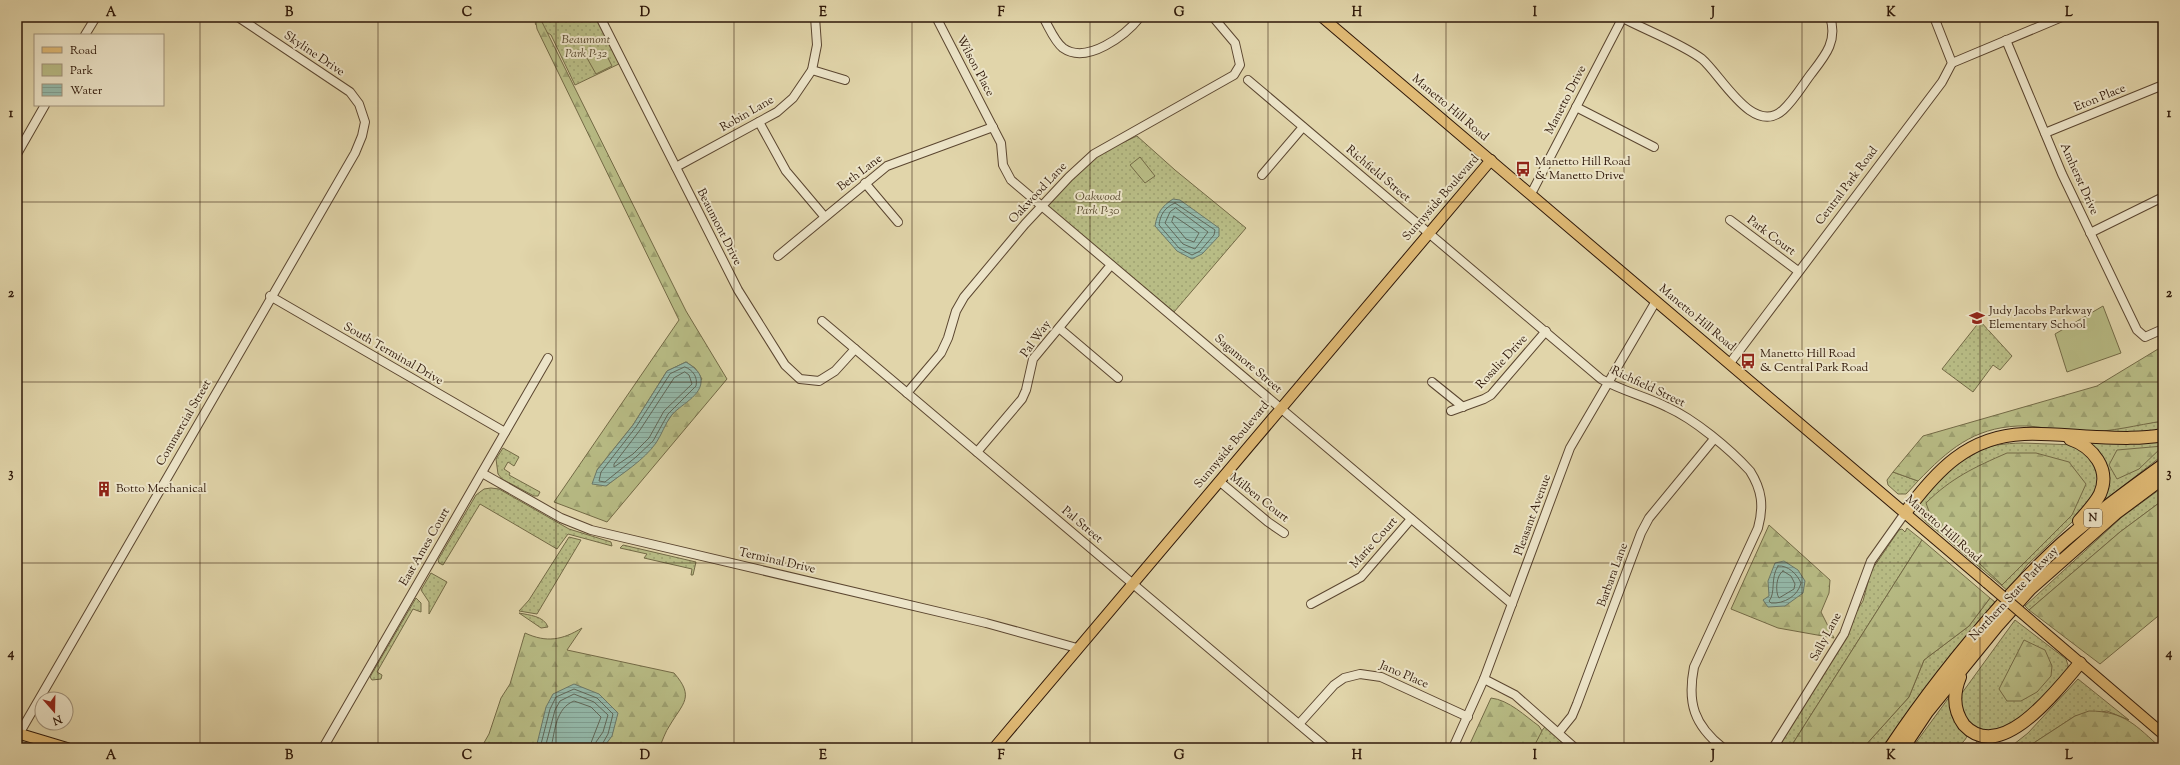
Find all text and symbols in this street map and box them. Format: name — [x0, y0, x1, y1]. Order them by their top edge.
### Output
text: A — [106, 4, 117, 22]
text: B — [285, 4, 294, 22]
text: C — [462, 4, 472, 22]
text: D — [640, 4, 650, 22]
text: E — [819, 4, 827, 22]
text: F — [997, 4, 1005, 22]
text: G — [1174, 4, 1185, 22]
text: H — [1352, 4, 1363, 22]
text: I — [1533, 4, 1538, 22]
text: J — [1710, 4, 1715, 22]
text: K — [1886, 4, 1896, 22]
text: L — [2065, 4, 2073, 22]
street label: Skyline Drive — [280, 27, 348, 81]
park label: Beaumont Park P-32 — [562, 31, 611, 63]
street label: Wilson Place — [951, 32, 999, 100]
legend — [34, 34, 164, 106]
text: Road — [70, 42, 97, 60]
text: Park — [70, 62, 93, 80]
street label: Manetto Drive — [1541, 62, 1591, 138]
street label: Manetto Hill Road — [1408, 70, 1493, 146]
street label: Eton Place — [2072, 79, 2129, 116]
text: Water — [70, 82, 103, 100]
street label: Robin Lane — [717, 91, 778, 137]
text: 1 — [9, 105, 14, 123]
text: 1 — [2167, 105, 2172, 123]
street label: Amherst Drive — [2055, 140, 2103, 218]
street label: Richfield Street — [1342, 141, 1414, 207]
street label: Central Park Road — [1811, 143, 1883, 229]
street label: Beth Lane — [834, 150, 887, 196]
street label: Sunnyside Boulevard — [1398, 151, 1484, 245]
place label: Manetto Hill Road & Manetto Drive — [1535, 153, 1631, 185]
street label: Oakwood Lane — [1005, 158, 1072, 228]
bus stop icon: Manetto Hill Road & Manetto Drive — [1514, 160, 1532, 178]
street label: Beaumont Drive — [692, 185, 746, 269]
park label: Oakwood Park P-30 — [1075, 188, 1121, 220]
street label: Park Court — [1743, 212, 1799, 260]
street label: Manetto Hill Road — [1655, 280, 1740, 356]
text: 2 — [8, 285, 15, 303]
text: 2 — [2166, 285, 2173, 303]
place label: Judy Jacobs Parkway Elementary School — [1988, 302, 2092, 334]
school or university icon: Judy Jacobs Parkway Elementary School — [1968, 309, 1986, 327]
street label: Pal Way — [1016, 317, 1056, 361]
street label: South Terminal Drive — [340, 318, 447, 390]
street label: Sagamore Street — [1210, 330, 1286, 398]
street label: Rosalie Drive — [1472, 330, 1532, 393]
place label: Manetto Hill Road & Central Park Road — [1760, 345, 1869, 377]
bus stop icon: Manetto Hill Road & Central Park Road — [1739, 352, 1757, 370]
street label: Richfield Street — [1608, 362, 1688, 412]
street label: Commercial Street — [152, 377, 216, 469]
street label: Sunnyside Boulevard — [1190, 397, 1274, 493]
text: 3 — [8, 465, 14, 483]
text: 3 — [2166, 465, 2172, 483]
street label: Milben Court — [1225, 469, 1293, 527]
street label: Pleasant Avenue — [1510, 472, 1556, 558]
building icon: Botto Mechanical — [95, 480, 113, 498]
place label: Botto Mechanical — [116, 480, 207, 498]
street label: Manetto Hill Road — [1901, 491, 1985, 567]
street label: Pal Street — [1057, 502, 1107, 548]
street label: East Ames Court — [395, 504, 455, 590]
road number: N — [2084, 509, 2102, 527]
street label: Marie Court — [1346, 513, 1402, 573]
street label: Barbara Lane — [1593, 540, 1633, 610]
street label: Terminal Drive — [737, 543, 818, 579]
street label: Northern State Parkway — [1965, 543, 2063, 645]
street label: Sally Lane — [1806, 609, 1847, 665]
text: 4 — [7, 645, 15, 663]
text: 4 — [2165, 645, 2173, 663]
street label: Jano Place — [1376, 656, 1432, 694]
north arrow — [34, 691, 74, 731]
text: N — [50, 710, 65, 729]
text: A — [106, 747, 117, 765]
text: B — [285, 747, 294, 765]
text: C — [462, 747, 472, 765]
text: D — [640, 747, 650, 765]
text: E — [819, 747, 827, 765]
text: F — [997, 747, 1005, 765]
text: G — [1174, 747, 1185, 765]
text: H — [1352, 747, 1363, 765]
text: I — [1533, 747, 1538, 765]
text: J — [1710, 747, 1715, 765]
text: K — [1886, 747, 1896, 765]
text: L — [2065, 747, 2073, 765]

